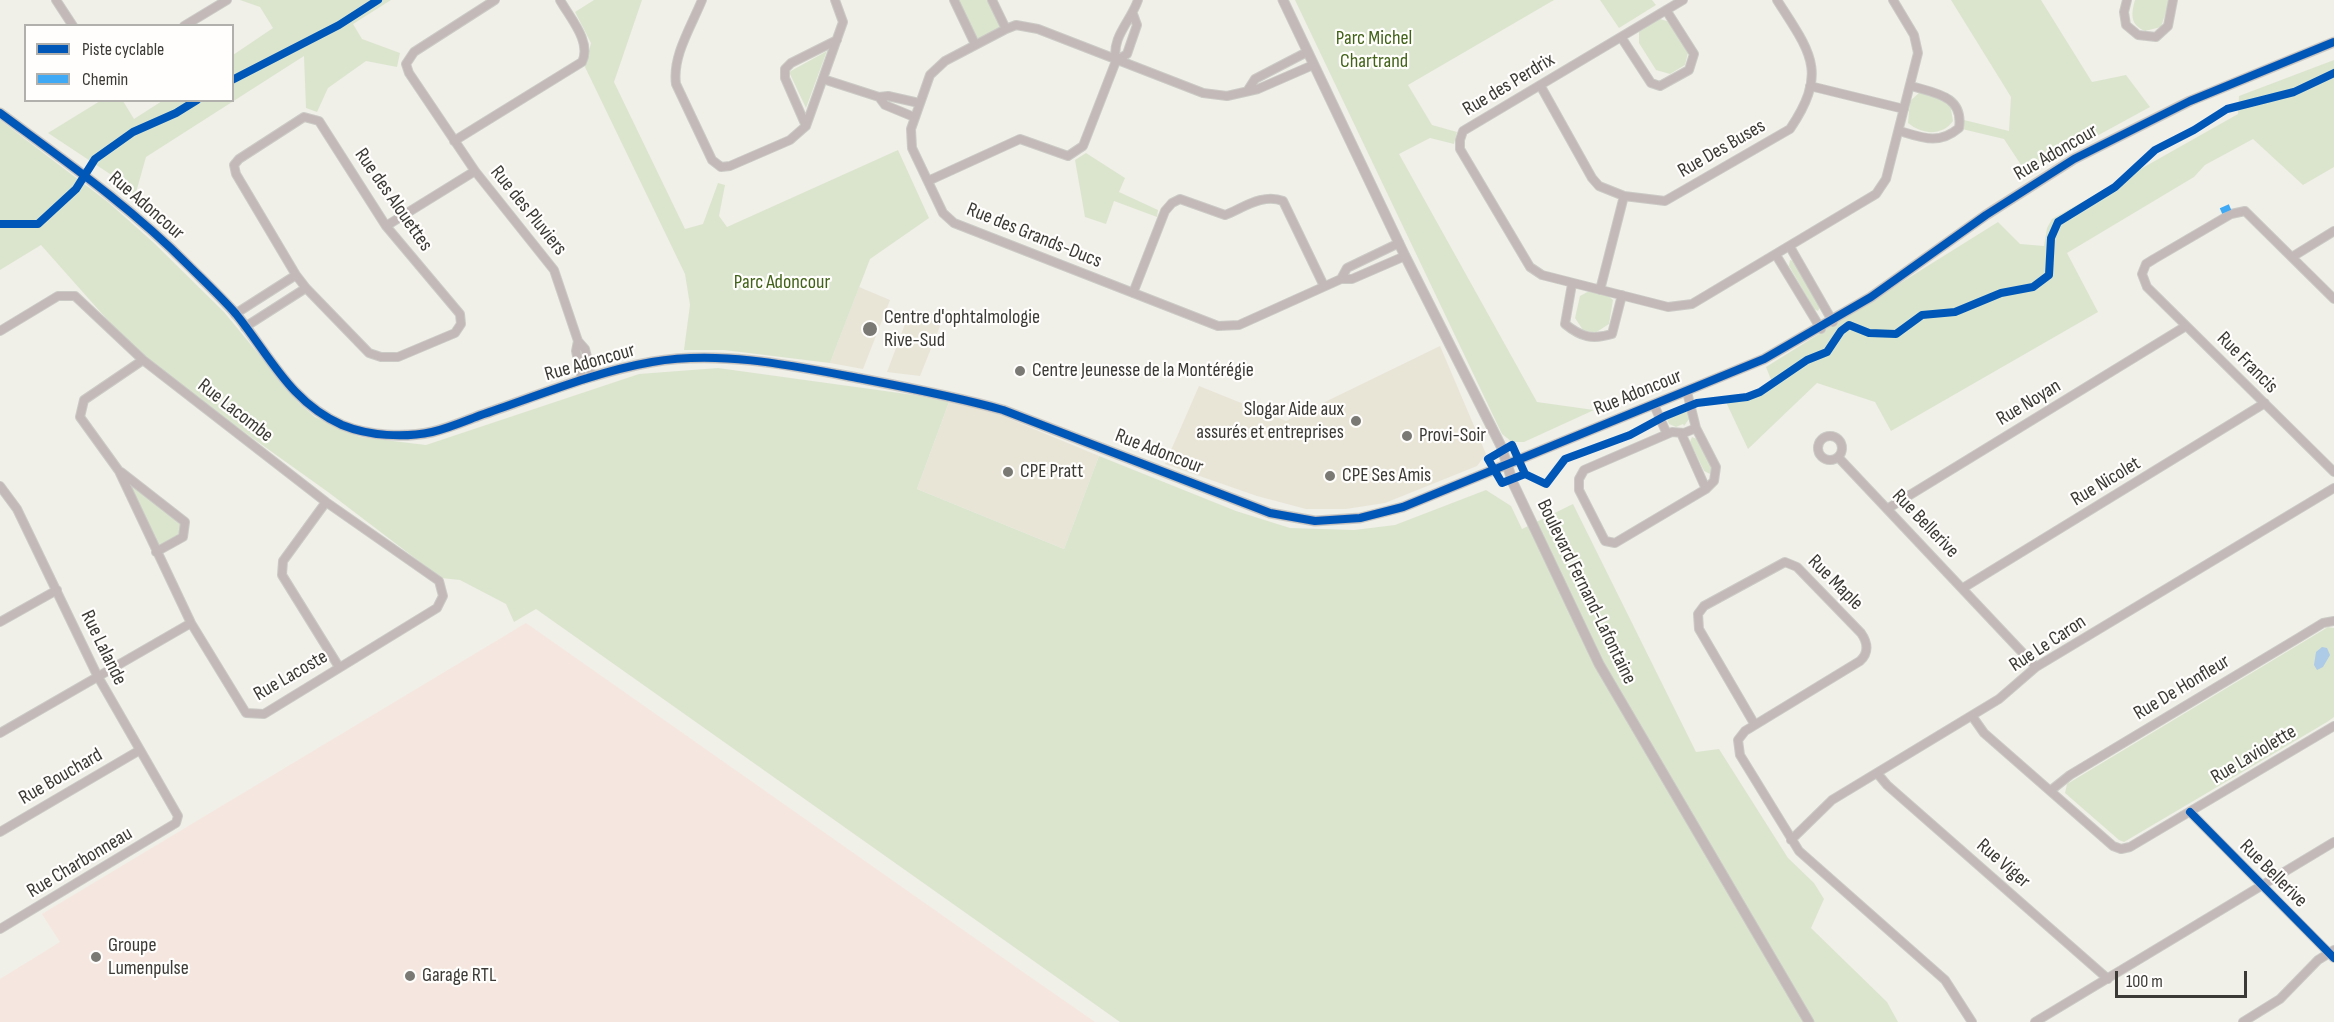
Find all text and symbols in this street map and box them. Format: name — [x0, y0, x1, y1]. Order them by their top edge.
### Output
legend — [24, 24, 234, 102]
park label: Parc Michel Chartrand — [1336, 27, 1412, 74]
text: Piste cyclable — [82, 39, 164, 60]
street label: Rue des Perdrix — [1459, 48, 1559, 122]
text: Chemin — [82, 69, 128, 90]
street label: Rue Des Buses — [1674, 114, 1770, 184]
street label: Rue Adoncour — [2010, 119, 2102, 187]
street label: Rue des Alouettes — [349, 144, 437, 256]
street label: Rue des Pluviers — [485, 161, 571, 261]
street label: Rue Adoncour — [103, 167, 189, 245]
street label: Rue des Grands-Ducs — [963, 198, 1105, 274]
park label: Parc Adoncour — [734, 271, 830, 295]
place label: Centre d'ophtalmologie Rive-Sud — [884, 306, 1040, 353]
marker: Centre d'ophtalmologie Rive-Sud — [861, 320, 879, 338]
street label: Rue Francis — [2211, 327, 2283, 399]
street label: Rue Adoncour — [542, 339, 638, 387]
place label: Centre Jeunesse de la Montérégie — [1032, 359, 1254, 383]
marker: Centre Jeunesse de la Montérégie — [1013, 364, 1027, 378]
street label: Rue Adoncour — [1591, 365, 1685, 421]
street label: Rue Lacombe — [192, 374, 278, 448]
street label: Rue Noyan — [1992, 374, 2066, 432]
place label: Slogar Aide aux assurés et entreprises — [1196, 398, 1344, 445]
marker: Slogar Aide aux assurés et entreprises — [1349, 414, 1363, 428]
street label: Rue Adoncour — [1111, 424, 1207, 480]
place label: Provi-Soir — [1419, 424, 1486, 448]
marker: Provi-Soir — [1400, 429, 1414, 443]
street label: Rue Nicolet — [2067, 452, 2145, 512]
place label: CPE Pratt — [1020, 460, 1083, 484]
place label: CPE Ses Amis — [1342, 464, 1431, 488]
marker: CPE Pratt — [1001, 465, 1015, 479]
marker: CPE Ses Amis — [1323, 469, 1337, 483]
street label: Rue Bellerive — [1886, 485, 1964, 563]
street label: Boulevard Fernand-Lafontaine — [1531, 496, 1641, 688]
street label: Rue Maple — [1802, 550, 1868, 616]
street label: Rue Lalande — [75, 607, 131, 689]
street label: Rue Le Caron — [2005, 610, 2091, 678]
street label: Rue Lacoste — [250, 645, 332, 707]
street label: Rue De Honfleur — [2130, 650, 2234, 726]
street label: Rue Laviolette — [2207, 720, 2301, 790]
street label: Rue Bouchard — [15, 744, 107, 810]
street label: Rue Charbonneau — [23, 822, 137, 904]
street label: Rue Viger — [1971, 834, 2035, 894]
street label: Rue Bellerive — [2234, 835, 2312, 913]
place label: Groupe Lumenpulse — [108, 934, 189, 981]
marker: Groupe Lumenpulse — [89, 950, 103, 964]
scale bar — [2118, 959, 2250, 997]
place label: Garage RTL — [422, 964, 496, 988]
marker: Garage RTL — [403, 969, 417, 983]
text: 100 m — [2126, 971, 2163, 992]

